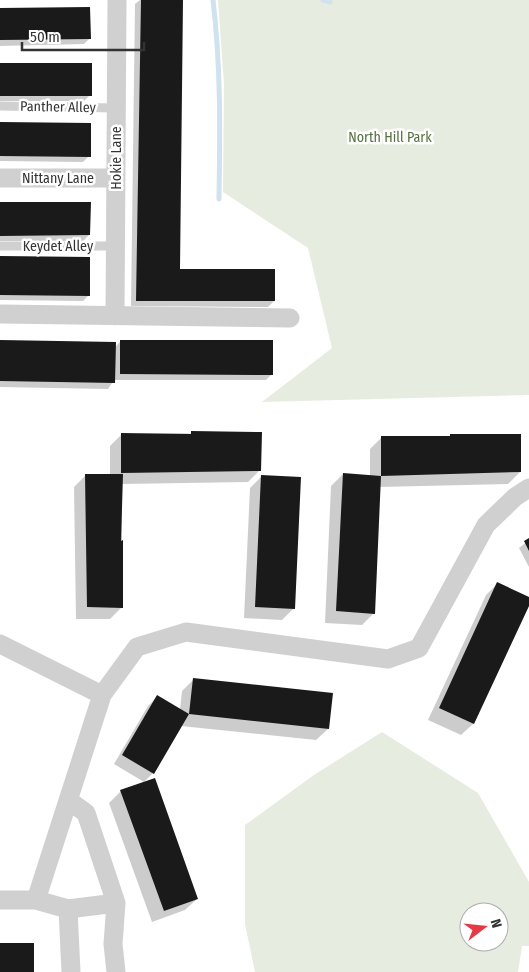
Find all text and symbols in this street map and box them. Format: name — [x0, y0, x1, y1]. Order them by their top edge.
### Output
scale bar — [22, 20, 145, 52]
text: 50 m — [30, 28, 60, 46]
street label: Panther Alley — [20, 98, 97, 116]
street label: Hokie Lane — [108, 126, 125, 190]
park label: North Hill Park — [348, 129, 432, 146]
street label: Nittany Lane — [22, 170, 94, 187]
street label: Keydet Alley — [23, 238, 94, 255]
north arrow — [459, 902, 509, 952]
text: N — [487, 917, 505, 930]

